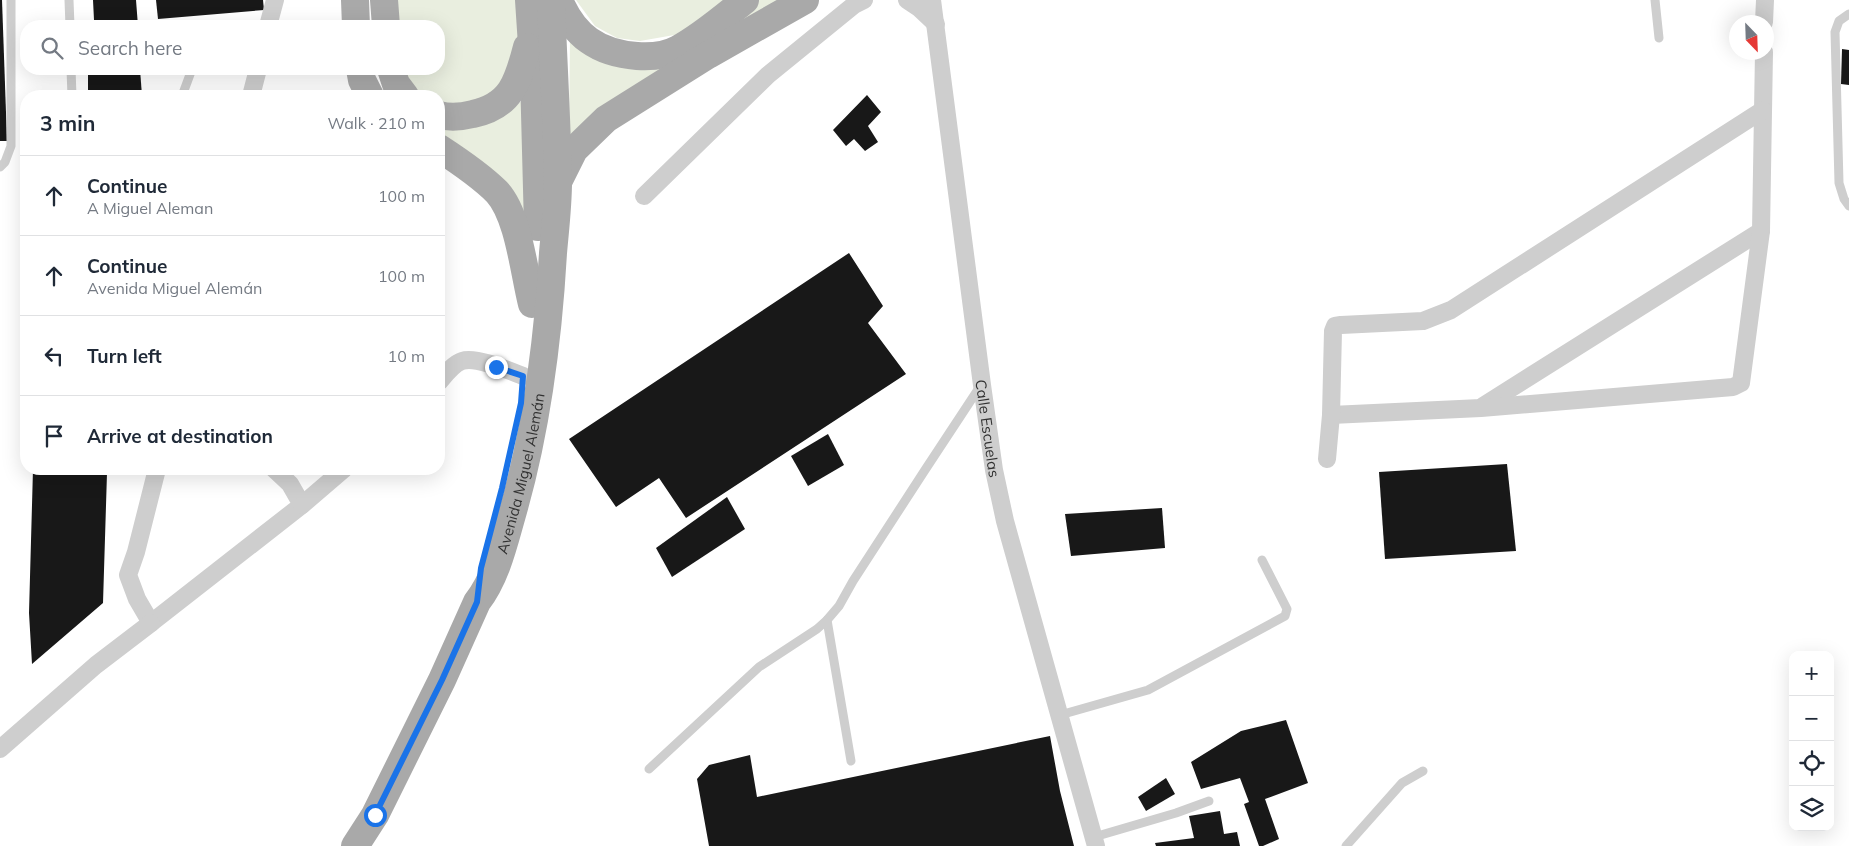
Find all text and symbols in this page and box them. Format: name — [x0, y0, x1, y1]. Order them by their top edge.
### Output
north arrow — [1729, 15, 1774, 60]
search box — [20, 20, 445, 75]
icon: search — [38, 34, 66, 62]
text: Search here — [78, 36, 182, 60]
text: 3 min — [40, 110, 95, 136]
text: Walk · 210 m — [327, 113, 425, 133]
text: Continue — [87, 174, 167, 198]
icon: ahead — [40, 182, 68, 210]
text: 100 m — [378, 186, 425, 206]
text: A Miguel Aleman — [87, 198, 213, 218]
text: Continue — [87, 254, 167, 278]
icon: ahead — [40, 262, 68, 290]
text: 100 m — [378, 266, 425, 286]
text: Avenida Miguel Alemán — [87, 278, 262, 298]
icon: left — [40, 342, 68, 370]
text: Turn left — [87, 344, 162, 368]
text: 10 m — [388, 346, 425, 366]
route end — [485, 356, 508, 379]
street label: Calle Escuelas — [972, 378, 1005, 479]
street label: Avenida Miguel Alemán — [492, 392, 548, 556]
icon: arrive — [40, 422, 68, 450]
text: Arrive at destination — [87, 424, 273, 448]
map controls — [1789, 651, 1834, 831]
button: + — [1789, 651, 1834, 696]
button: − — [1789, 696, 1834, 741]
button: locate — [1789, 741, 1834, 786]
button: layers — [1789, 786, 1834, 831]
route start — [364, 804, 387, 827]

